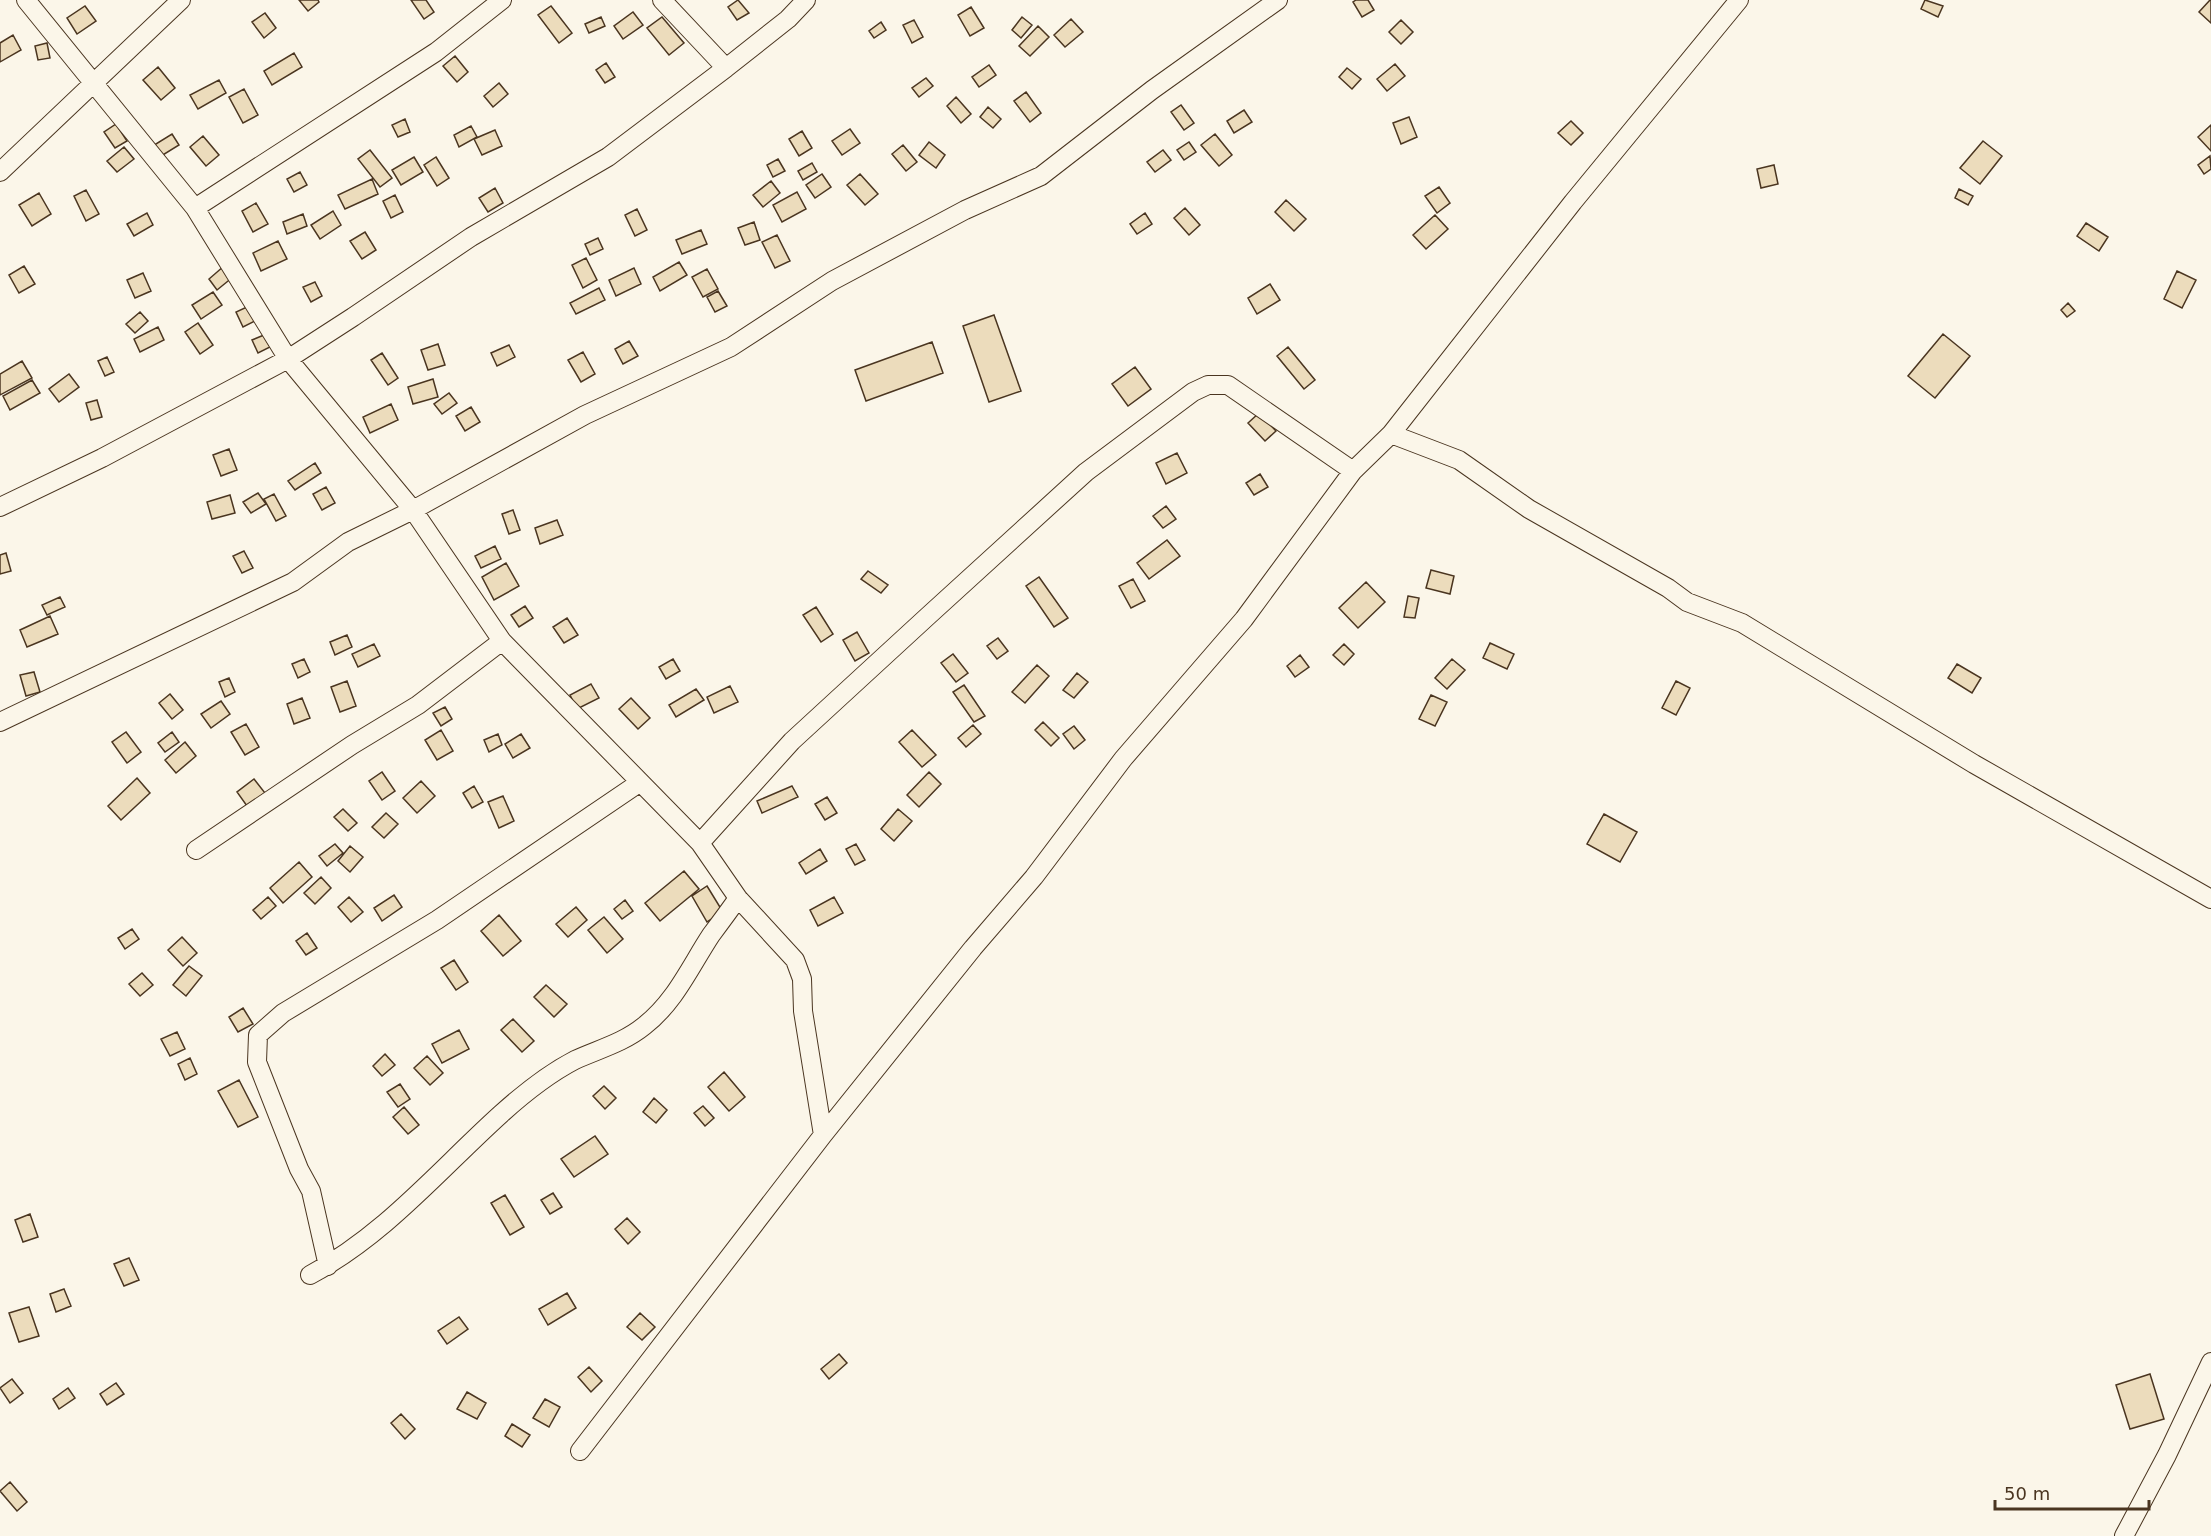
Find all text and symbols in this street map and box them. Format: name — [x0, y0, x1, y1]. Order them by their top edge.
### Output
scale bar — [1995, 1473, 2150, 1511]
text: 50 m — [2004, 1483, 2050, 1504]

